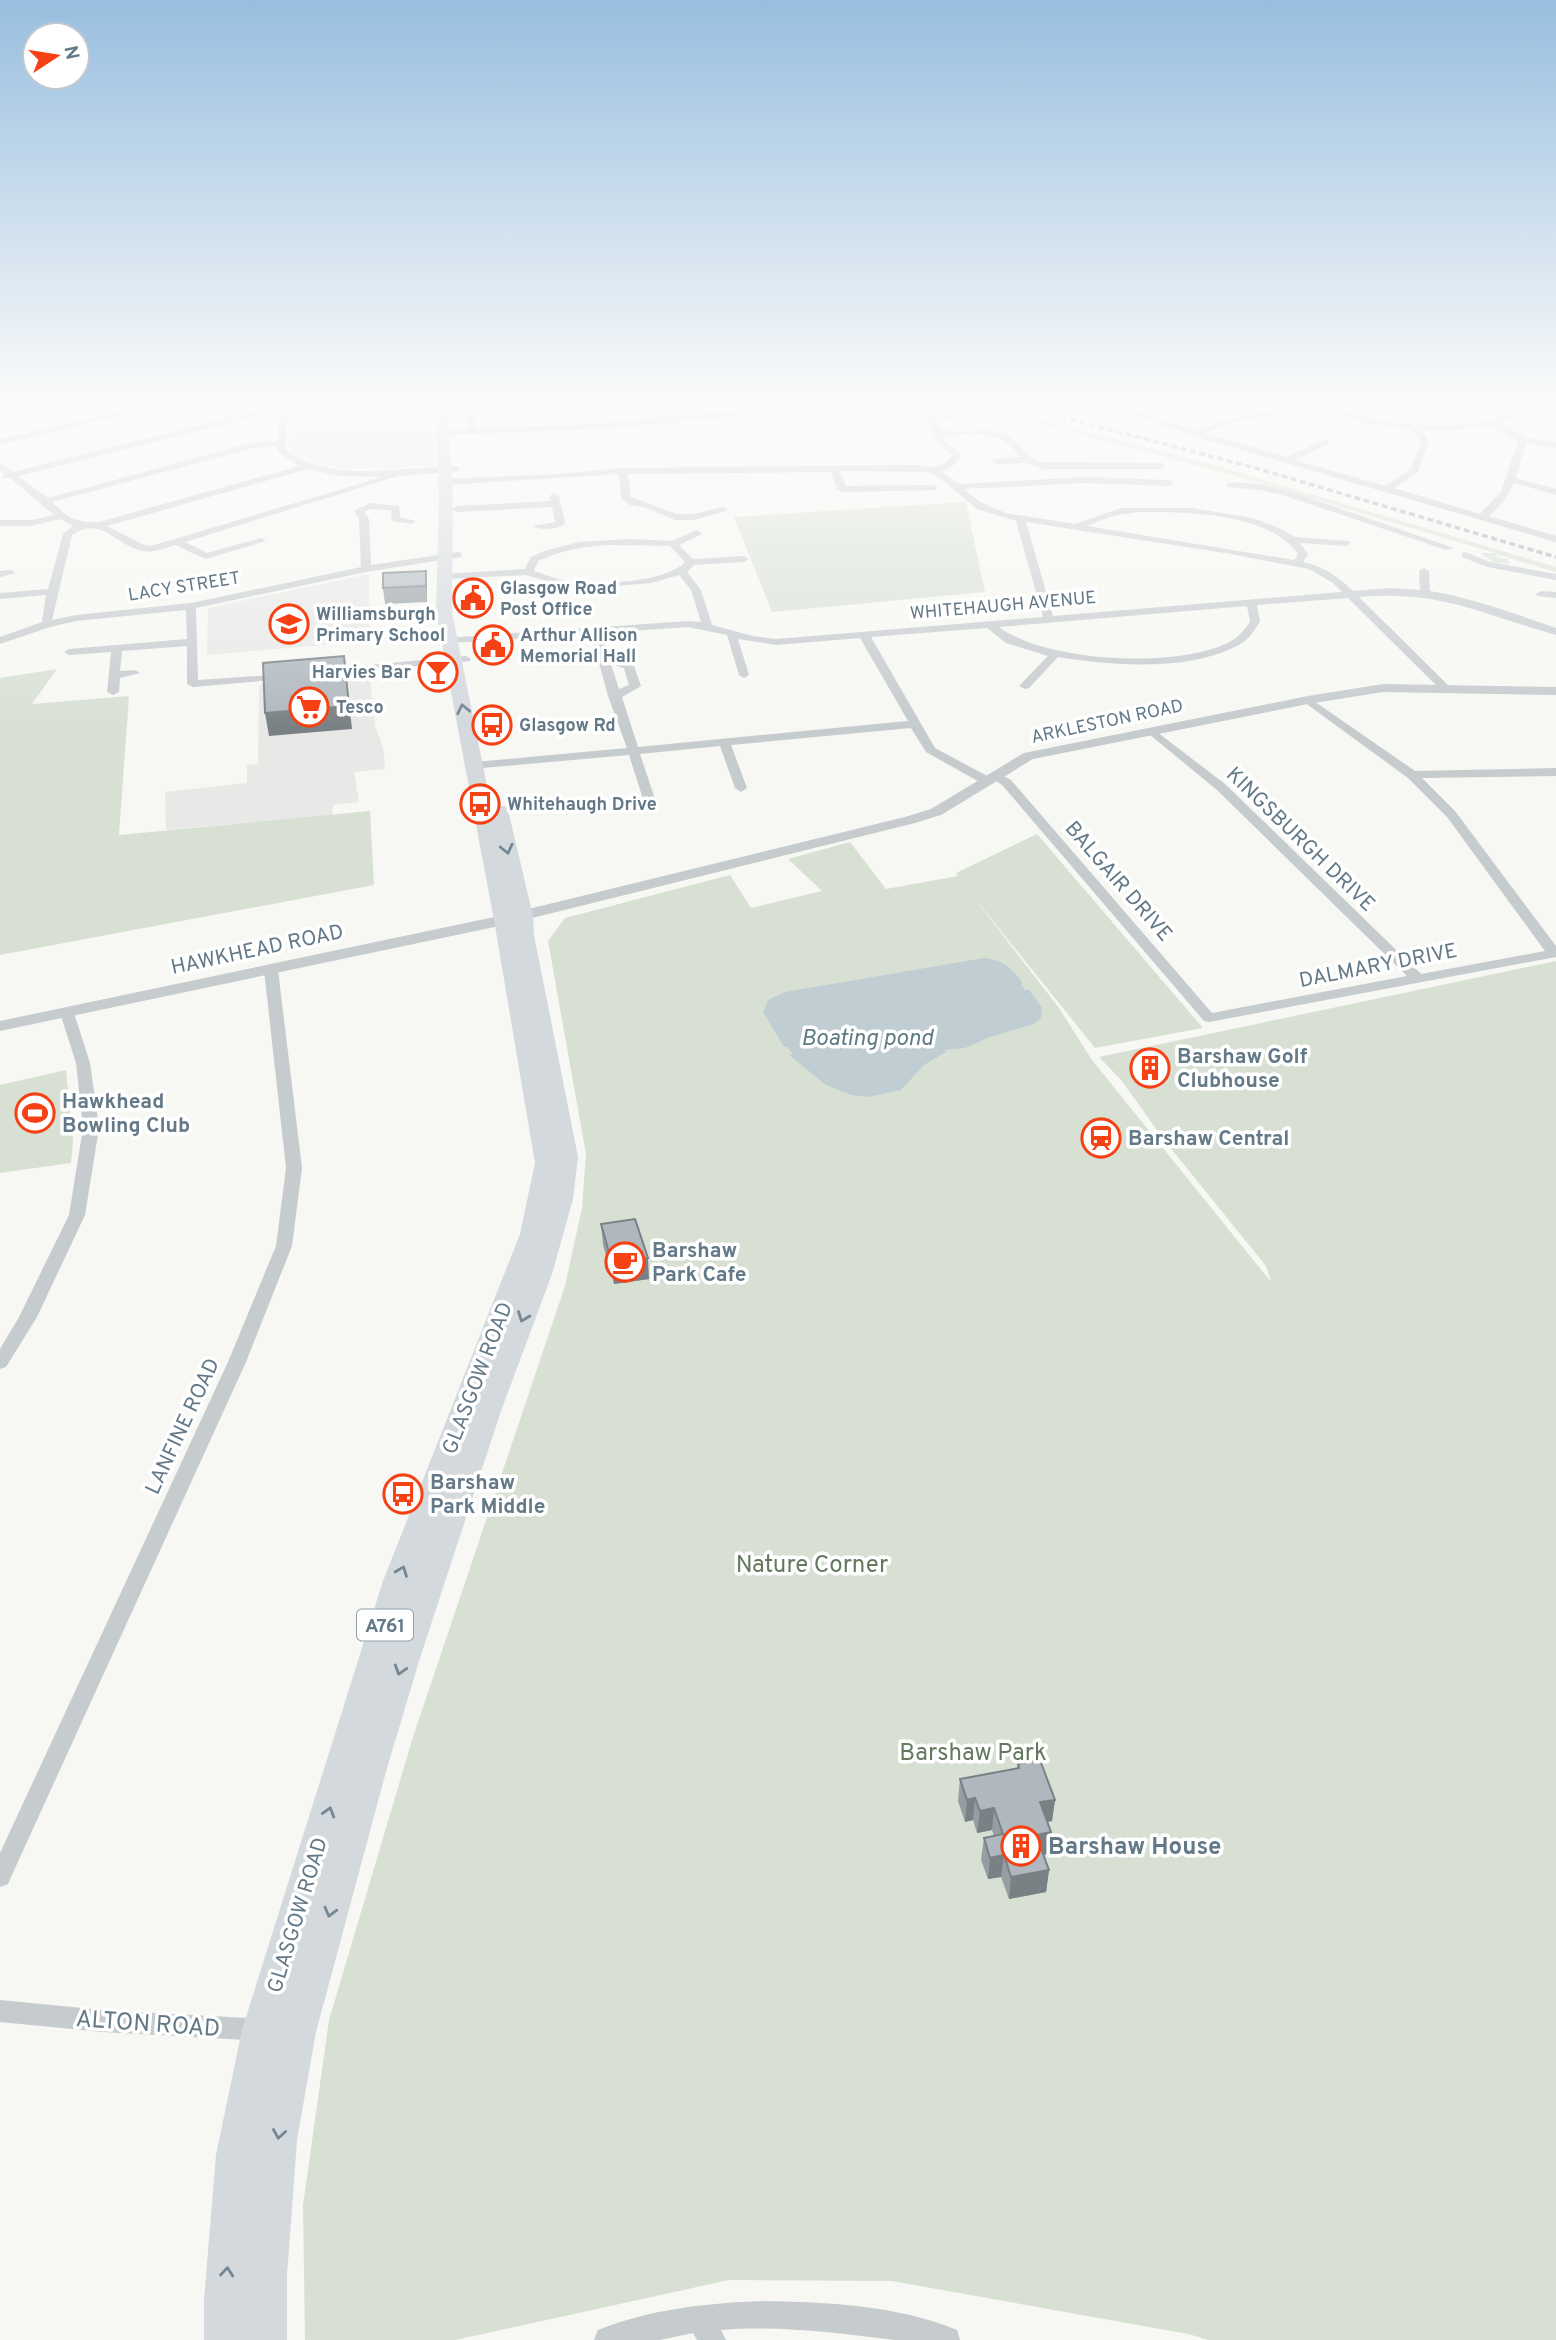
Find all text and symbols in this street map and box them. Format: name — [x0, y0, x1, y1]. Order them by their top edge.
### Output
north arrow — [21, 21, 91, 91]
text: N — [58, 44, 84, 62]
street label: LACY STREET — [127, 567, 242, 608]
public building icon: Glasgow Road Post Office — [452, 577, 494, 619]
place label: Glasgow Road Post Office — [500, 578, 617, 622]
street label: WHITEHAUGH AVENUE — [909, 587, 1097, 626]
school or university icon: Williamsburgh Primary School — [268, 603, 310, 645]
place label: Williamsburgh Primary School — [316, 604, 445, 648]
public building icon: Arthur Allison Memorial Hall — [472, 624, 514, 666]
place label: Arthur Allison Memorial Hall — [520, 625, 638, 669]
bar icon: Harvies Bar — [417, 651, 459, 693]
place label: Harvies Bar — [312, 662, 411, 685]
supermarket icon: Tesco — [288, 686, 330, 728]
street label: ARKLESTON ROAD — [1029, 695, 1185, 750]
place label: Tesco — [336, 697, 384, 720]
one-way arrow — [456, 703, 471, 715]
bus stop icon: Glasgow Rd — [471, 704, 513, 746]
place label: Glasgow Rd — [519, 715, 616, 738]
street label: KINGSBURGH DRIVE — [1220, 762, 1380, 918]
bus stop icon: Whitehaugh Drive — [459, 783, 501, 825]
place label: Whitehaugh Drive — [507, 794, 657, 817]
street label: BALGAIR DRIVE — [1058, 816, 1178, 948]
one-way arrow — [499, 843, 513, 855]
street label: HAWKHEAD ROAD — [169, 919, 346, 982]
street label: DALMARY DRIVE — [1297, 938, 1460, 995]
water label: Boating pond — [801, 1025, 935, 1054]
place label: Barshaw Golf Clubhouse — [1177, 1044, 1308, 1095]
building icon: Barshaw Golf Clubhouse — [1129, 1047, 1171, 1089]
place label: Hawkhead Bowling Club — [62, 1089, 190, 1140]
sports icon: Hawkhead Bowling Club — [14, 1092, 56, 1134]
station icon: Barshaw Central — [1080, 1117, 1122, 1159]
place label: Barshaw Central — [1128, 1126, 1289, 1153]
place label: Barshaw Park Cafe — [652, 1238, 746, 1289]
cafe icon: Barshaw Park Cafe — [604, 1241, 646, 1283]
street label: GLASGOW ROAD — [437, 1299, 520, 1458]
one-way arrow — [517, 1310, 531, 1322]
street label: LANFINE ROAD — [140, 1354, 227, 1499]
place label: Barshaw Park Middle — [430, 1470, 545, 1521]
bus stop icon: Barshaw Park Middle — [382, 1473, 424, 1515]
park label: Nature Corner — [736, 1551, 888, 1581]
one-way arrow — [394, 1566, 408, 1578]
road number: A761 — [357, 1610, 413, 1640]
one-way arrow — [393, 1664, 408, 1676]
park label: Barshaw Park — [899, 1739, 1047, 1769]
one-way arrow — [321, 1807, 335, 1819]
building icon: Barshaw House — [1000, 1825, 1042, 1867]
place label: Barshaw House — [1048, 1833, 1221, 1863]
street label: GLASGOW ROAD — [262, 1835, 335, 1996]
one-way arrow — [324, 1906, 338, 1918]
street label: ALTON ROAD — [75, 2005, 221, 2045]
one-way arrow — [272, 2128, 287, 2140]
one-way arrow — [219, 2266, 234, 2277]

